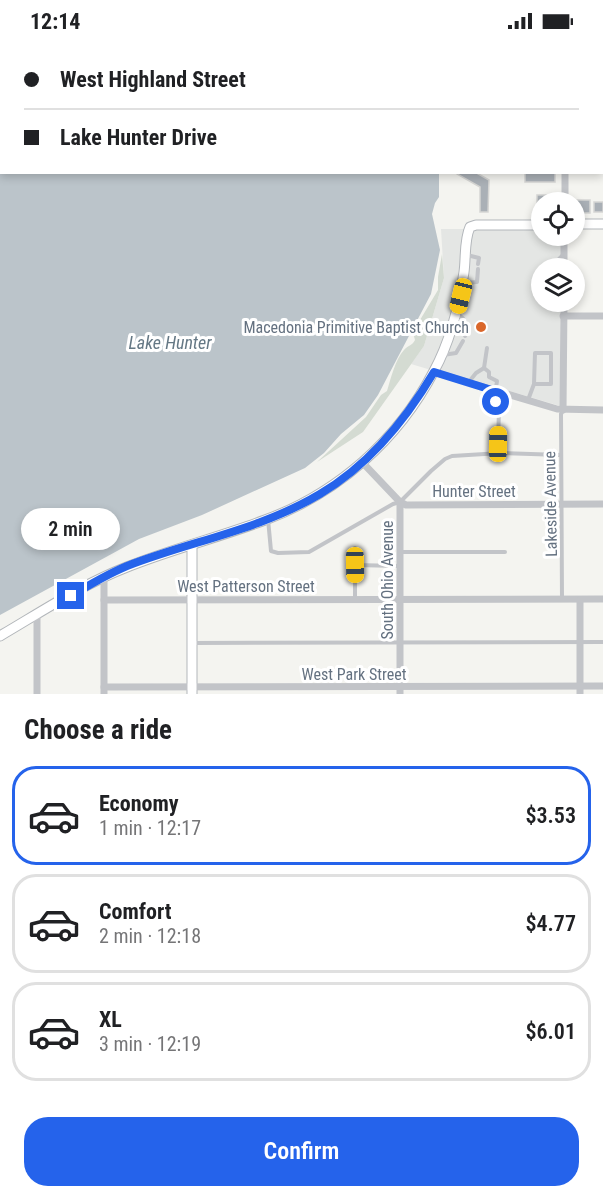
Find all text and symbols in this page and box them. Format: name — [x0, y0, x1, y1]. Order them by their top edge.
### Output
text: 12:14 — [30, 9, 81, 34]
text: West Highland Street — [60, 67, 246, 92]
text: Lake Hunter Drive — [60, 125, 217, 150]
map controls — [531, 192, 585, 312]
button: locate — [531, 192, 585, 246]
button: layers — [531, 258, 585, 312]
car — [448, 276, 474, 316]
place label: Macedonia Primitive Baptist Church — [243, 318, 469, 337]
marker: Macedonia Primitive Baptist Church — [474, 320, 488, 334]
water label: Lake Hunter — [128, 332, 212, 353]
route start — [482, 388, 509, 415]
car — [489, 426, 507, 462]
street label: Lakeside Avenue — [540, 451, 561, 557]
street label: Hunter Street — [432, 482, 516, 501]
callout: 2 min — [22, 509, 121, 551]
text: 2 min — [48, 517, 93, 541]
street label: South Ohio Avenue — [378, 521, 397, 639]
car — [346, 547, 364, 583]
street label: West Patterson Street — [177, 577, 315, 596]
route end — [57, 582, 84, 609]
street label: West Park Street — [302, 665, 407, 684]
text: Choose a ride — [24, 714, 172, 746]
icon: car — [27, 789, 81, 843]
text: Economy — [99, 791, 179, 816]
text: $3.53 — [525, 803, 576, 828]
text: 1 min · 12:17 — [99, 816, 201, 840]
icon: car — [27, 897, 81, 951]
text: Comfort — [99, 899, 172, 924]
text: $4.77 — [525, 911, 576, 936]
text: 2 min · 12:18 — [99, 924, 201, 948]
icon: car — [27, 1005, 81, 1059]
text: XL — [99, 1007, 122, 1032]
text: $6.01 — [525, 1019, 576, 1044]
text: 3 min · 12:19 — [99, 1032, 201, 1056]
button: Confirm — [24, 1117, 579, 1186]

